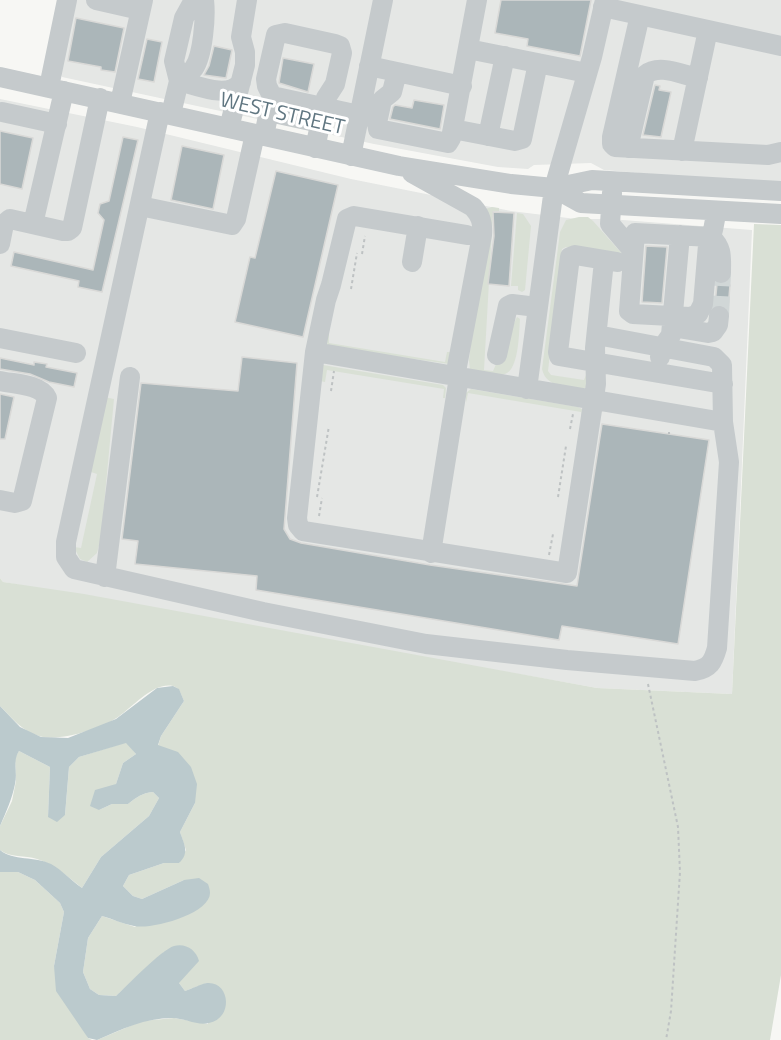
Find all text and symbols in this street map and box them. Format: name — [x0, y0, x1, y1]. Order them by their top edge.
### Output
street label: WEST STREET — [217, 88, 347, 142]

